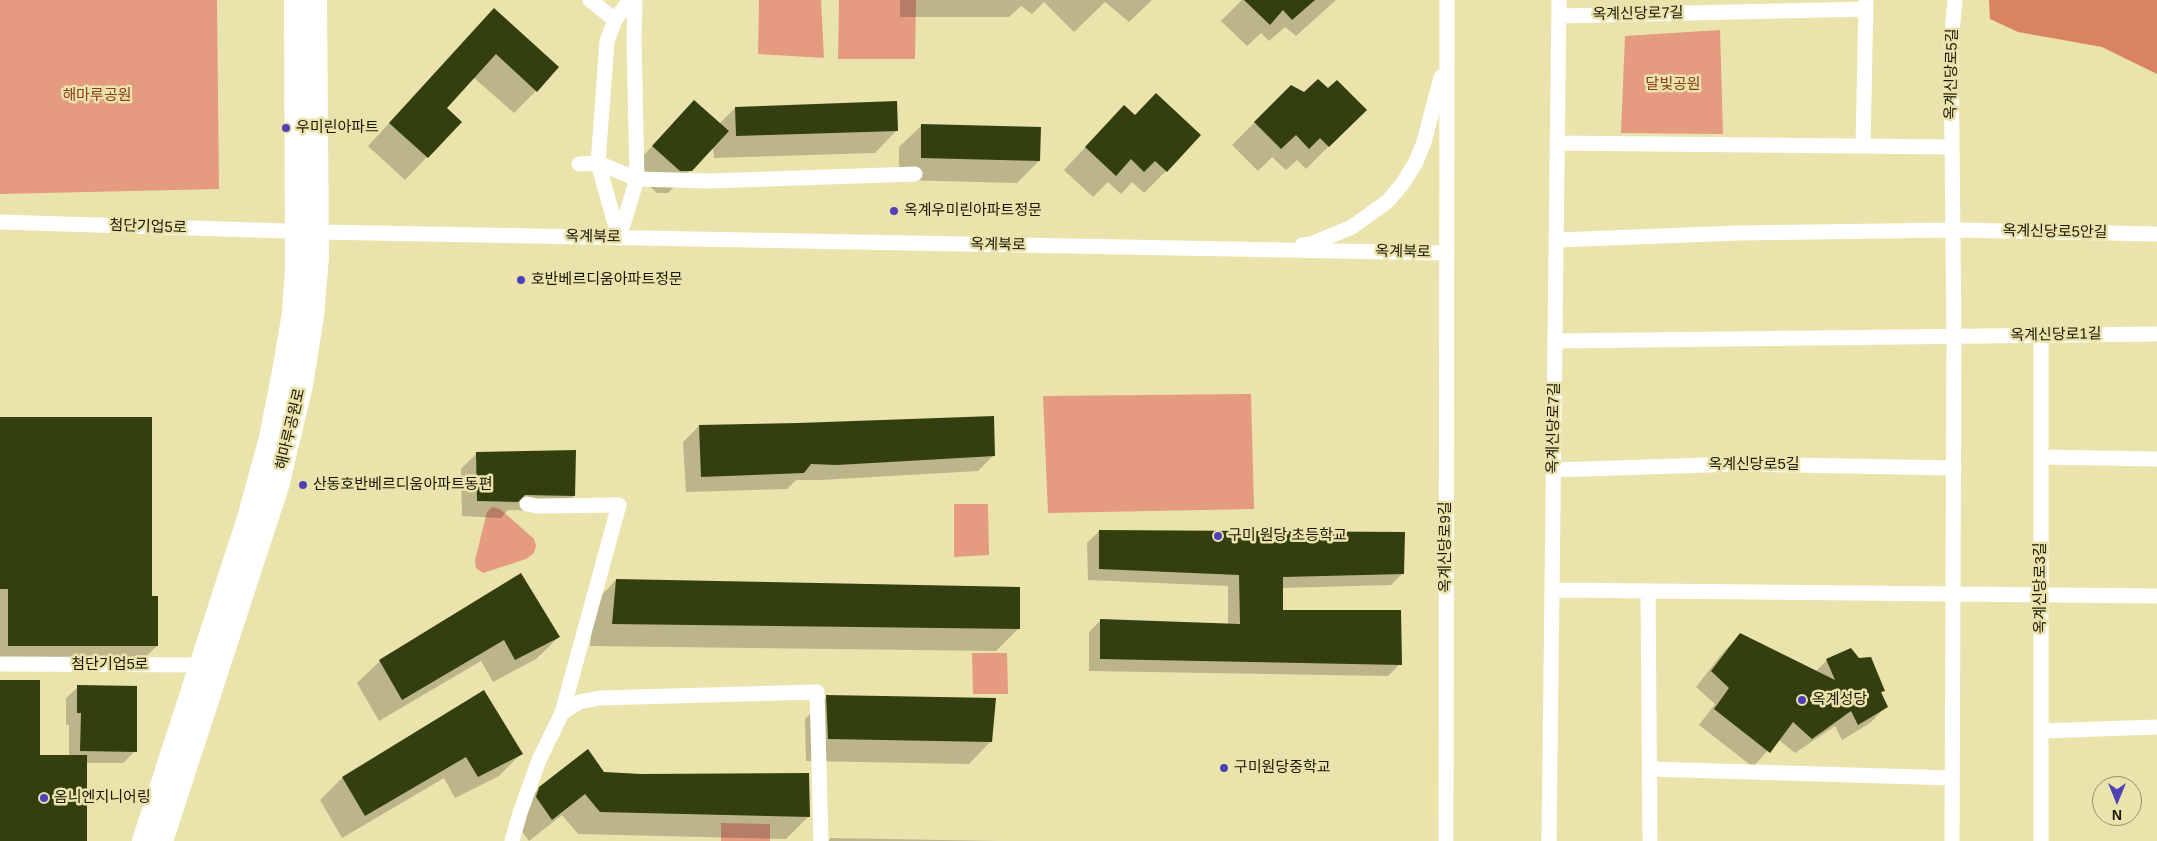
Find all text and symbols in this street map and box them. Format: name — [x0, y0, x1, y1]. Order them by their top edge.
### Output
street label: 옥계신당로7길 — [1592, 4, 1684, 24]
street label: 옥계신당로5길 — [1942, 28, 1962, 120]
park label: 달빛공원 — [1645, 76, 1701, 94]
park label: 해마루공원 — [63, 87, 131, 105]
place label: 우미린아파트 — [296, 119, 379, 137]
marker: 우미린아파트 — [280, 122, 292, 134]
place label: 옥계우미린아파트정문 — [904, 202, 1042, 220]
marker: 옥계우미린아파트정문 — [888, 205, 900, 217]
street label: 첨단기업5로 — [109, 217, 187, 237]
street label: 옥계신당로5안길 — [2002, 222, 2108, 242]
street label: 옥계북로 — [565, 228, 621, 246]
street label: 옥계북로 — [970, 236, 1026, 254]
street label: 옥계북로 — [1375, 243, 1431, 261]
place label: 호반베르디움아파트정문 — [531, 271, 683, 289]
marker: 호반베르디움아파트정문 — [515, 274, 527, 286]
street label: 옥계신당로1길 — [2010, 325, 2102, 345]
street label: 옥계신당로7길 — [1544, 382, 1564, 474]
street label: 해마루공원로 — [273, 387, 309, 471]
street label: 옥계신당로5길 — [1708, 456, 1800, 474]
place label: 산동호반베르디움아파트동편 — [313, 476, 492, 494]
marker: 산동호반베르디움아파트동편 — [297, 479, 309, 491]
street label: 옥계신당로9길 — [1437, 501, 1455, 593]
place label: 구미 원당 초등학교 — [1228, 527, 1347, 545]
marker: 구미 원당 초등학교 — [1212, 530, 1224, 542]
street label: 옥계신당로3길 — [2032, 542, 2050, 634]
street label: 첨단기업5로 — [71, 656, 149, 674]
place label: 옥계성당 — [1812, 691, 1867, 709]
marker: 옥계성당 — [1796, 694, 1808, 706]
place label: 구미원당중학교 — [1234, 759, 1331, 777]
marker: 구미원당중학교 — [1218, 762, 1230, 774]
north arrow — [2092, 776, 2142, 826]
place label: 옴니엔지니어링 — [54, 789, 151, 807]
marker: 옴니엔지니어링 — [38, 792, 50, 804]
text: N — [2112, 807, 2122, 823]

